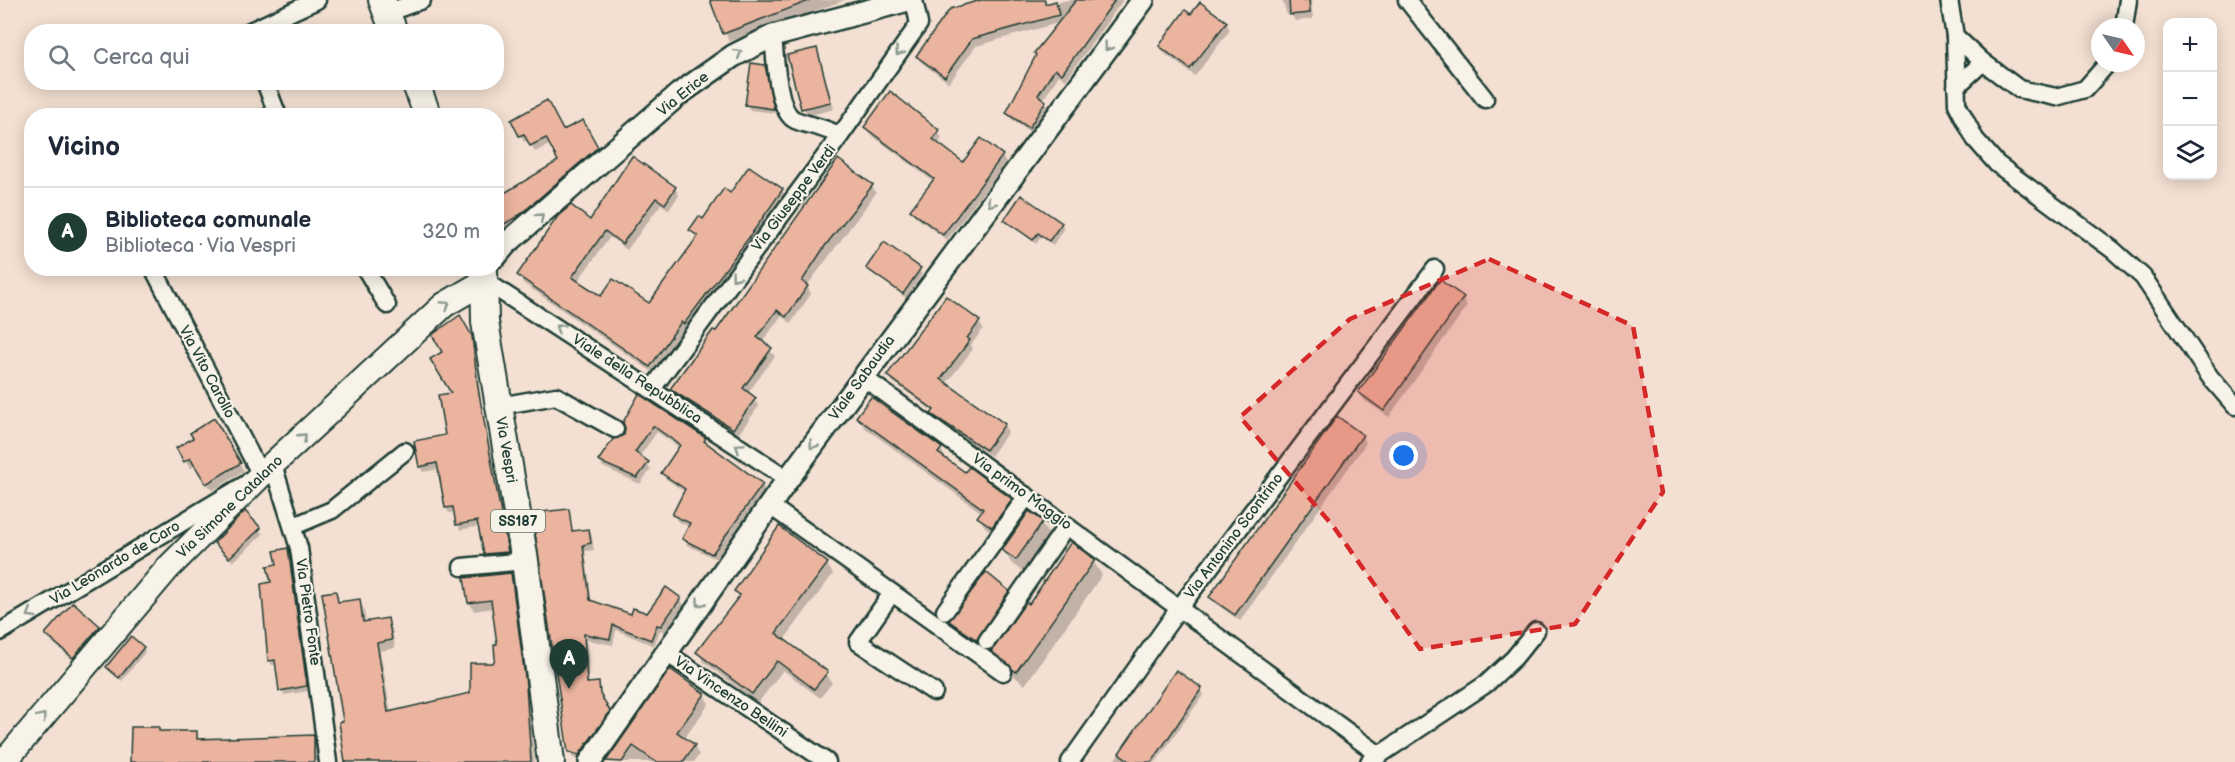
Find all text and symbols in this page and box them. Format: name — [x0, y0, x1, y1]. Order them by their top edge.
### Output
north arrow — [2091, 18, 2145, 72]
map controls — [2163, 18, 2217, 180]
button: + — [2163, 18, 2217, 72]
search box — [24, 24, 504, 90]
one-way arrow — [1104, 40, 1115, 51]
icon: search — [45, 41, 78, 74]
text: Cerca qui — [93, 44, 190, 71]
one-way arrow — [895, 45, 906, 56]
one-way arrow — [732, 49, 742, 60]
street label: Via Erice — [653, 67, 713, 121]
button: − — [2163, 72, 2217, 126]
button: layers — [2163, 126, 2217, 180]
text: Vicino — [48, 132, 120, 163]
street label: Via Giuseppe Verdi — [748, 141, 840, 255]
one-way arrow — [988, 197, 999, 208]
text: Biblioteca comunale — [105, 207, 311, 234]
one-way arrow — [533, 213, 543, 224]
text: A — [61, 220, 74, 244]
text: 320 m — [422, 220, 480, 244]
text: Biblioteca · Via Vespri — [105, 234, 296, 258]
one-way arrow — [731, 271, 742, 282]
one-way arrow — [440, 301, 451, 312]
street label: Via Vito Carollo — [175, 322, 239, 422]
one-way arrow — [555, 323, 565, 335]
street label: Viale della Repubblica — [569, 330, 705, 428]
street label: Viale Sabaudia — [825, 332, 899, 424]
street label: Via Vespri — [491, 415, 521, 485]
one-way arrow — [295, 433, 306, 444]
one-way arrow — [809, 438, 820, 449]
your location — [1389, 441, 1418, 470]
one-way arrow — [735, 443, 746, 454]
street label: Via primo Maggio — [968, 449, 1076, 535]
street label: Via Simone Catalano — [173, 451, 287, 563]
street label: Via Antonino Scontrino — [1180, 469, 1288, 603]
road number: SS187 — [491, 510, 545, 532]
street label: Via Leonardo de Caro — [46, 517, 184, 609]
street label: Via Pietro Fonte — [291, 557, 325, 667]
one-way arrow — [696, 597, 707, 608]
one-way arrow — [27, 606, 37, 618]
pin: A — [550, 640, 588, 689]
street label: Via Vincenzo Bellini — [671, 652, 791, 742]
one-way arrow — [34, 713, 45, 724]

